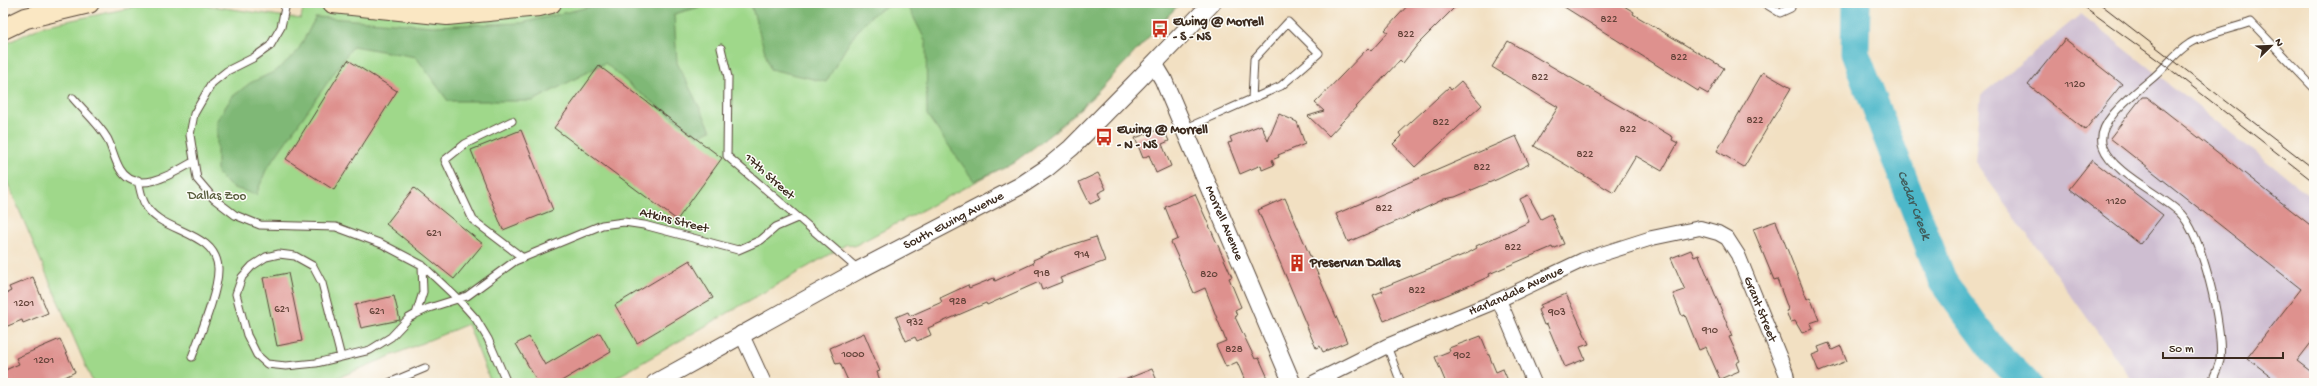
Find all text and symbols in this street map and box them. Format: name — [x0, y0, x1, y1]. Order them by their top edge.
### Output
house number: 822 — [1601, 14, 1618, 26]
place label: Ewing @ Morrell - S - NS — [1173, 15, 1264, 45]
bus stop icon: Ewing @ Morrell - S - NS — [1150, 19, 1170, 39]
north arrow — [2251, 26, 2291, 66]
house number: 822 — [1398, 29, 1415, 41]
text: N — [2271, 37, 2285, 49]
house number: 822 — [1671, 52, 1688, 64]
house number: 822 — [1532, 72, 1549, 84]
house number: 1120 — [2064, 79, 2085, 91]
house number: 822 — [1747, 115, 1764, 127]
house number: 822 — [1433, 117, 1450, 129]
place label: Ewing @ Morrell - N - NS — [1117, 123, 1208, 153]
house number: 822 — [1620, 124, 1637, 136]
bus stop icon: Ewing @ Morrell - N - NS — [1094, 127, 1114, 147]
house number: 822 — [1577, 149, 1594, 161]
street label: 17th Street — [740, 150, 798, 204]
house number: 822 — [1474, 162, 1491, 174]
water label: Cedar Creek — [1893, 168, 1935, 244]
street label: Morrell Avenue — [1202, 183, 1247, 263]
street label: South Ewing Avenue — [901, 188, 1007, 253]
park label: Dallas Zoo — [187, 189, 246, 204]
house number: 1120 — [2105, 196, 2126, 208]
house number: 822 — [1376, 203, 1393, 215]
street label: Atkins Street — [638, 205, 712, 237]
house number: 621 — [426, 228, 442, 240]
house number: 822 — [1505, 242, 1522, 254]
house number: 914 — [1073, 249, 1090, 261]
building icon: Preservan Dallas — [1287, 253, 1307, 273]
place label: Preservan Dallas — [1309, 256, 1401, 271]
street label: Harlandale Avenue — [1467, 263, 1566, 319]
house number: 918 — [1033, 268, 1050, 280]
house number: 820 — [1200, 269, 1218, 281]
street label: Grant Street — [1740, 274, 1781, 346]
house number: 822 — [1409, 285, 1426, 297]
house number: 928 — [949, 296, 966, 308]
house number: 1201 — [13, 298, 34, 310]
house number: 621 — [274, 304, 290, 316]
house number: 621 — [369, 306, 385, 318]
house number: 903 — [1547, 307, 1566, 319]
house number: 932 — [906, 317, 924, 329]
house number: 910 — [1701, 325, 1718, 337]
scale bar — [2163, 334, 2283, 360]
text: 50 m — [2169, 343, 2194, 357]
house number: 828 — [1225, 344, 1243, 356]
house number: 1000 — [840, 349, 865, 361]
house number: 902 — [1452, 350, 1471, 362]
house number: 1201 — [33, 355, 54, 367]

